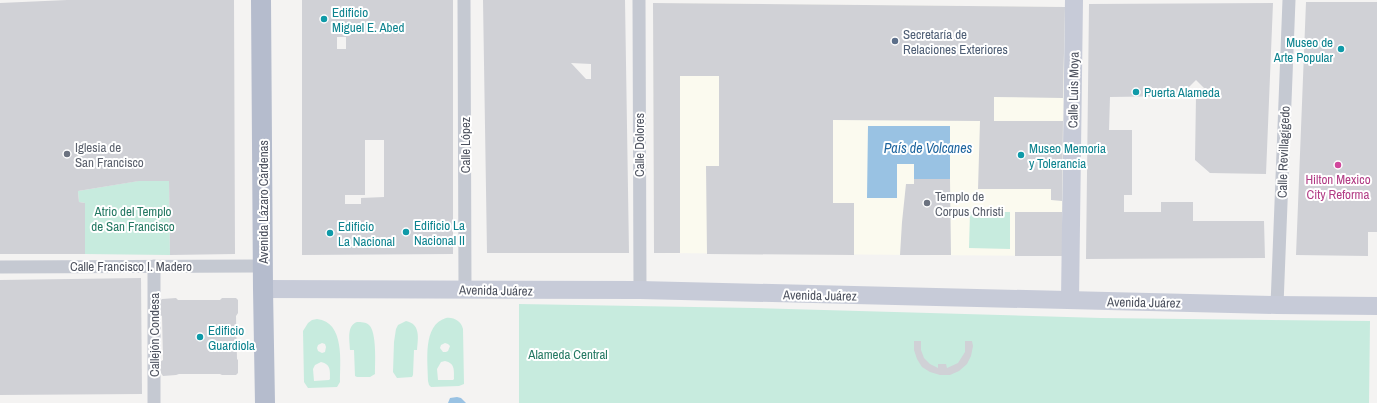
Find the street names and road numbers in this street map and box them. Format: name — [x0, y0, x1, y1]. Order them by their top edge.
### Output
street label: Calle Luis Moya — [1064, 52, 1083, 128]
street label: Calle Revillagigedo — [1273, 105, 1294, 199]
street label: Calle Dolores — [631, 113, 648, 177]
street label: Calle López — [457, 117, 474, 173]
street label: Avenida Lázaro Cárdenas — [255, 140, 272, 265]
street label: Calle Francisco I. Madero — [70, 258, 192, 275]
street label: Avenida Juárez — [458, 281, 533, 300]
street label: Avenida Juárez — [782, 286, 857, 305]
street label: Callejón Condesa — [146, 293, 163, 377]
street label: Avenida Juárez — [1106, 293, 1181, 312]

